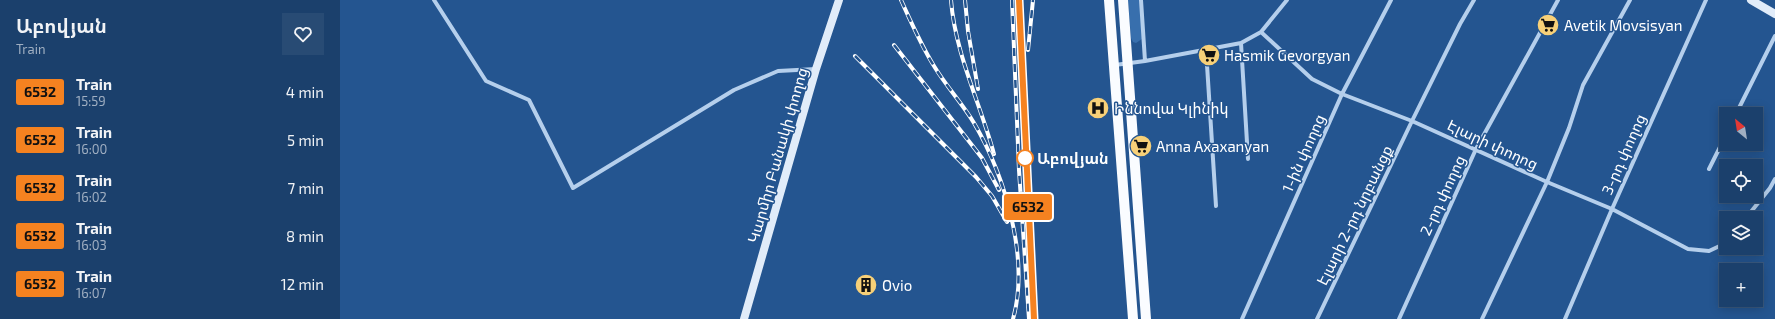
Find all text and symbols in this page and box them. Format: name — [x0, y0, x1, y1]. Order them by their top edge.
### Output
supermarket icon: Avetik Movsisyan — [1535, 12, 1561, 38]
button: heart — [282, 13, 324, 55]
text: Աբովյան — [16, 14, 107, 37]
place label: Avetik Movsisyan — [1564, 16, 1682, 34]
text: Train — [16, 41, 45, 57]
supermarket icon: Hasmik Gevorgyan — [1196, 42, 1222, 68]
place label: Hasmik Gevorgyan — [1224, 46, 1351, 64]
street label: Կարմիր Բանակի փողոց — [743, 65, 812, 245]
text: Train — [76, 75, 112, 93]
text: 6532 — [24, 83, 56, 100]
text: 4 min — [286, 83, 324, 101]
text: 15:59 — [76, 93, 106, 109]
hospital icon: Իննովա Կլինիկ — [1085, 95, 1111, 121]
place label: Իննովա Կլինիկ — [1114, 99, 1228, 118]
north arrow — [1719, 107, 1763, 151]
map controls — [1719, 107, 1763, 307]
street label: 1-ին փողոց — [1278, 111, 1329, 195]
street label: 3-րդ փողոց — [1597, 111, 1650, 198]
street label: Էլարի փողոց — [1444, 115, 1541, 174]
text: Train — [76, 123, 112, 141]
text: 6532 — [24, 131, 56, 148]
text: 5 min — [287, 131, 324, 149]
supermarket icon: Anna Axaxanyan — [1128, 133, 1154, 159]
place label: Anna Axaxanyan — [1156, 137, 1269, 155]
text: 16:00 — [76, 141, 107, 157]
street label: Էլարի 2-րդ նրբանցք — [1312, 142, 1397, 288]
marker: Աբովյան — [1016, 149, 1034, 167]
place label: Աբովյան — [1037, 149, 1109, 168]
street label: 2-րդ փողոց — [1416, 152, 1469, 238]
button: locate — [1719, 159, 1763, 203]
text: Train — [76, 171, 112, 189]
text: 6532 — [24, 179, 56, 196]
text: 7 min — [287, 179, 324, 197]
text: 16:02 — [76, 189, 107, 205]
line badge: 6532 — [1000, 194, 1056, 220]
text: 6532 — [1012, 198, 1044, 215]
button: layers — [1719, 211, 1763, 255]
text: Train — [76, 219, 112, 237]
text: 6532 — [24, 227, 56, 244]
text: 8 min — [286, 227, 324, 245]
text: 16:03 — [76, 237, 107, 253]
button: + — [1719, 263, 1763, 307]
text: Train — [76, 267, 112, 285]
building icon: Ovio — [853, 272, 879, 298]
text: 6532 — [24, 275, 56, 292]
text: 12 min — [281, 275, 324, 293]
place label: Ovio — [882, 276, 912, 294]
text: 16:07 — [76, 285, 106, 301]

